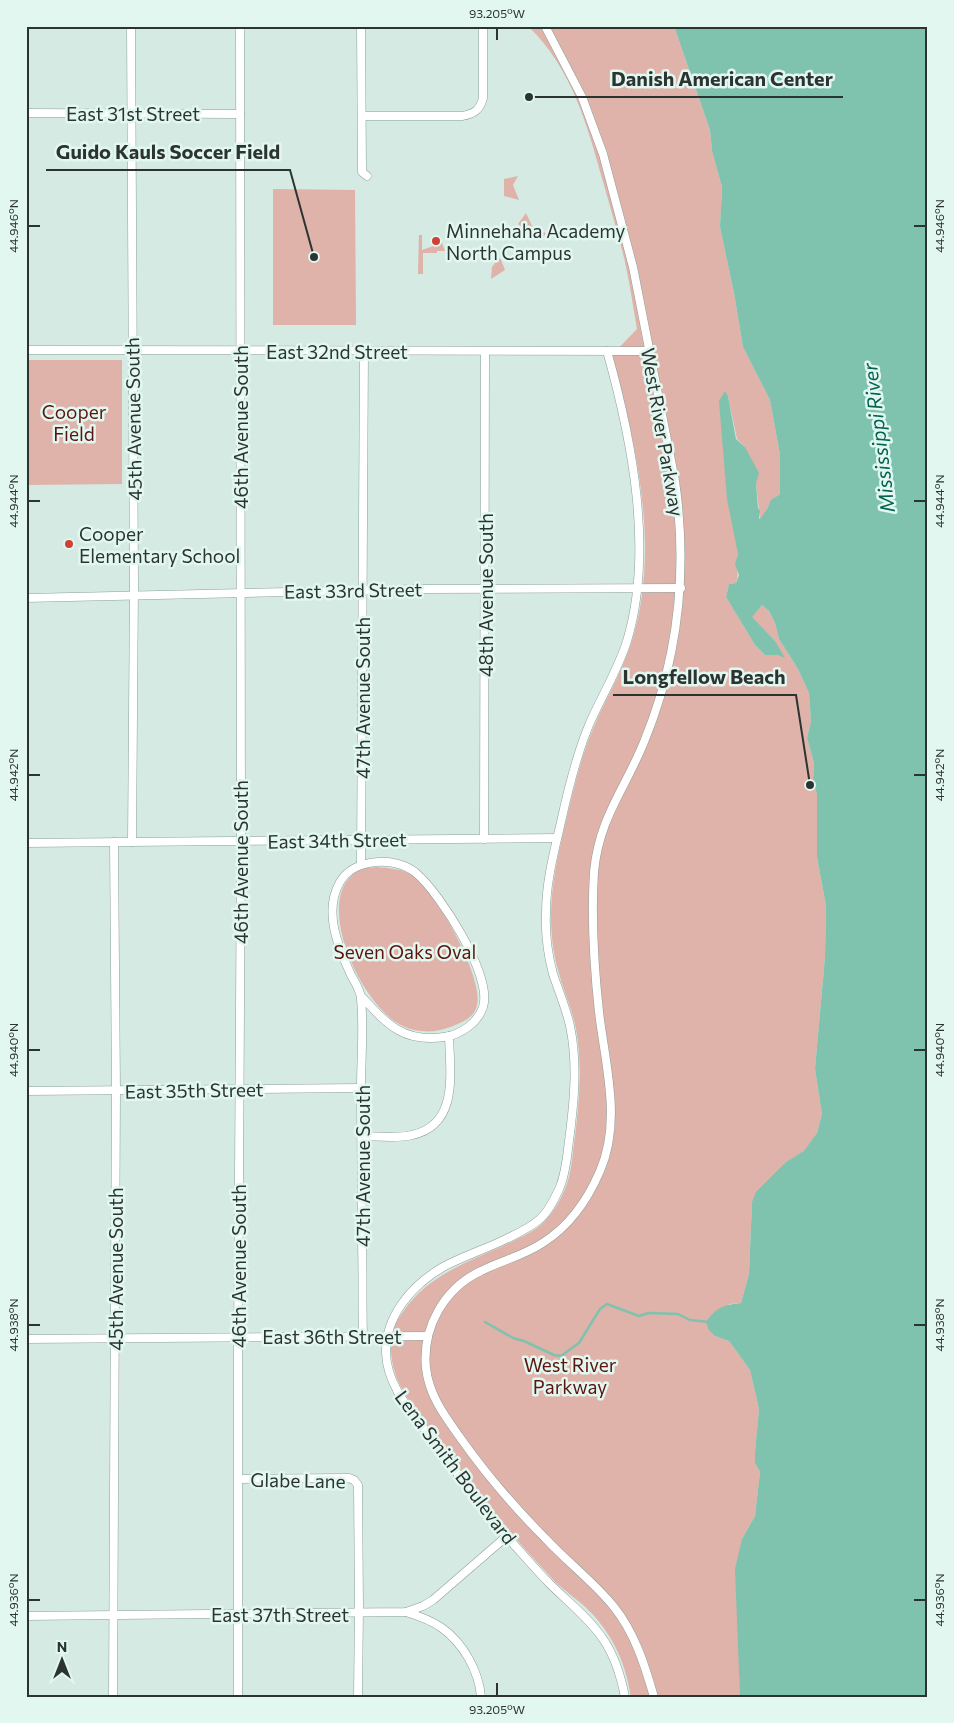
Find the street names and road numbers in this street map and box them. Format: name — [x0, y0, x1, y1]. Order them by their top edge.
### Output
street label: East 31st Street — [66, 102, 200, 125]
street label: 45th Avenue South — [120, 337, 146, 501]
street label: East 32nd Street — [266, 340, 408, 363]
street label: 46th Avenue South — [229, 345, 252, 509]
street label: West River Parkway — [637, 346, 689, 518]
street label: 48th Avenue South — [474, 513, 497, 677]
street label: East 33rd Street — [284, 577, 423, 603]
street label: 47th Avenue South — [351, 617, 374, 779]
street label: 46th Avenue South — [229, 780, 252, 944]
street label: East 34th Street — [267, 827, 407, 853]
street label: East 35th Street — [124, 1077, 264, 1103]
street label: 47th Avenue South — [351, 1085, 374, 1247]
street label: 46th Avenue South — [227, 1184, 250, 1348]
street label: 45th Avenue South — [104, 1187, 127, 1351]
street label: East 36th Street — [262, 1325, 402, 1348]
street label: Lena Smith Boulevard — [391, 1385, 521, 1549]
street label: Glabe Lane — [250, 1468, 346, 1492]
street label: East 37th Street — [211, 1603, 349, 1626]

